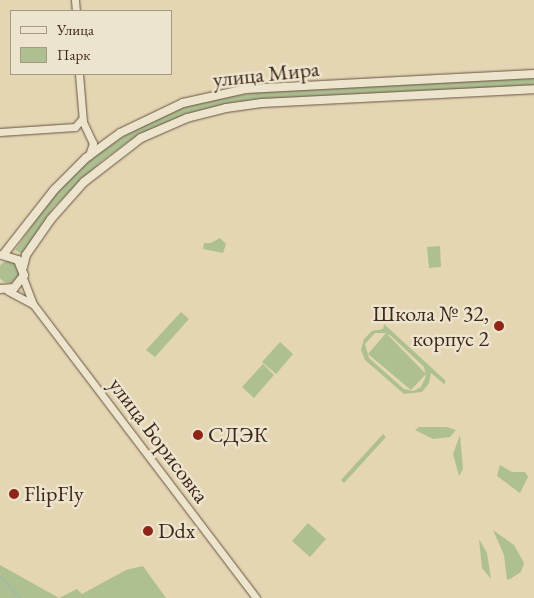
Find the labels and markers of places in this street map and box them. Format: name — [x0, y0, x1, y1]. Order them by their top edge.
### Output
place label: Школа № 32, корпус 2 — [372, 300, 489, 352]
marker: Школа № 32, корпус 2 — [493, 320, 505, 332]
place label: СДЭК — [208, 422, 268, 448]
marker: СДЭК — [192, 429, 204, 441]
place label: FlipFly — [24, 481, 84, 507]
marker: FlipFly — [8, 488, 20, 500]
place label: Ddx — [158, 518, 195, 544]
marker: Ddx — [142, 525, 154, 537]

